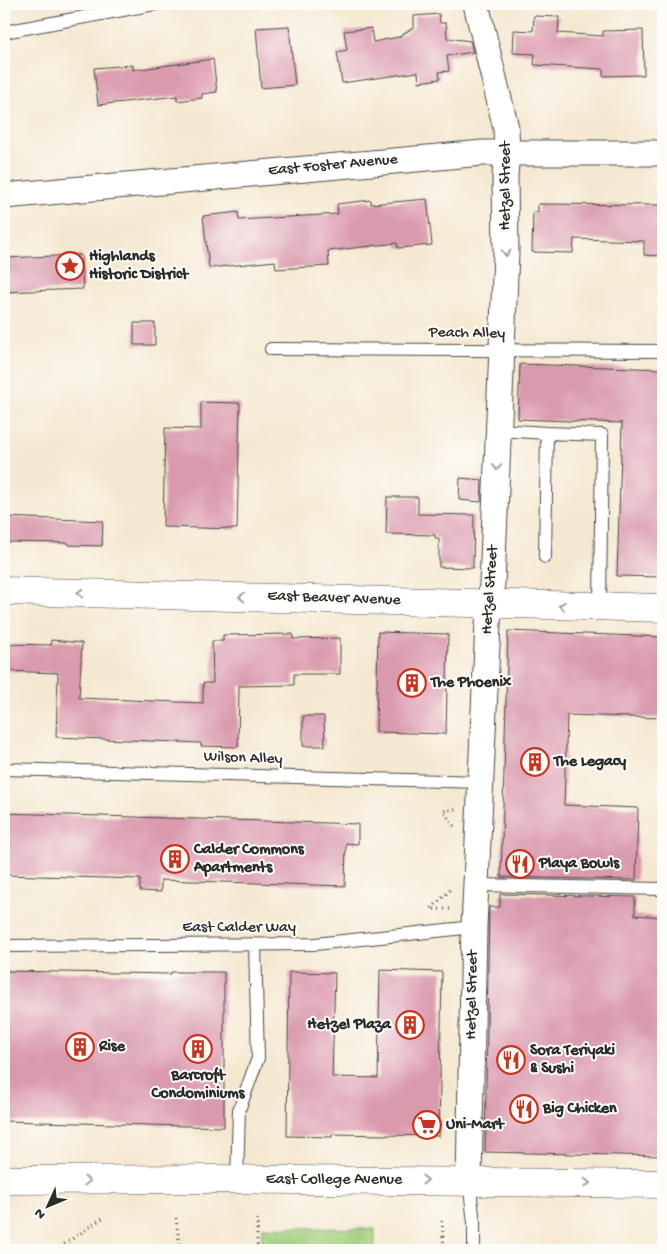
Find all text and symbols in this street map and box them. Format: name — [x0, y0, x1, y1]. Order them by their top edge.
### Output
street label: Hetzel Street — [497, 140, 516, 231]
street label: East Foster Avenue — [268, 151, 399, 181]
place label: Highlands Historic District — [89, 248, 190, 285]
one-way arrow — [500, 249, 511, 257]
place icon: Highlands Historic District — [55, 251, 85, 281]
street label: Peach Alley — [428, 324, 505, 344]
one-way arrow — [491, 464, 502, 472]
street label: Hetzel Street — [478, 543, 504, 635]
street label: East Beaver Avenue — [267, 587, 402, 611]
one-way arrow — [75, 588, 83, 598]
one-way arrow — [238, 592, 246, 602]
one-way arrow — [558, 600, 566, 611]
building icon: The Phoenix — [397, 668, 427, 698]
place label: The Phoenix — [429, 674, 512, 693]
building icon: The Legacy — [520, 747, 550, 777]
street label: Wilson Alley — [203, 748, 283, 770]
place label: The Legacy — [552, 753, 626, 772]
place label: Calder Commons Apartments — [193, 841, 305, 878]
building icon: Calder Commons Apartments — [160, 844, 190, 874]
restaurant icon: Playa Bowls — [505, 849, 535, 879]
place label: Playa Bowls — [538, 855, 620, 874]
street label: East Calder Way — [182, 919, 296, 938]
street label: Hetzel Street — [463, 949, 483, 1040]
building icon: Hetzel Plaza — [395, 1010, 425, 1040]
place label: Hetzel Plaza — [307, 1016, 392, 1035]
building icon: Rise — [65, 1032, 95, 1062]
building icon: Barcroft Condominiums — [183, 1034, 213, 1064]
place label: Rise — [98, 1038, 126, 1057]
place label: Sora Teriyaki & Sushi — [530, 1042, 616, 1079]
restaurant icon: Sora Teriyaki & Sushi — [496, 1045, 526, 1075]
place label: Barcroft Condominiums — [151, 1066, 246, 1104]
restaurant icon: Big Chicken — [509, 1094, 539, 1124]
place label: Big Chicken — [542, 1100, 617, 1119]
supermarket icon: Uni-Mart — [412, 1110, 442, 1140]
place label: Uni-Mart — [446, 1116, 505, 1135]
street label: East College Avenue — [266, 1171, 403, 1190]
one-way arrow — [422, 1175, 429, 1185]
one-way arrow — [84, 1176, 92, 1186]
one-way arrow — [584, 1177, 592, 1188]
north arrow — [22, 1182, 72, 1232]
text: N — [31, 1204, 50, 1222]

